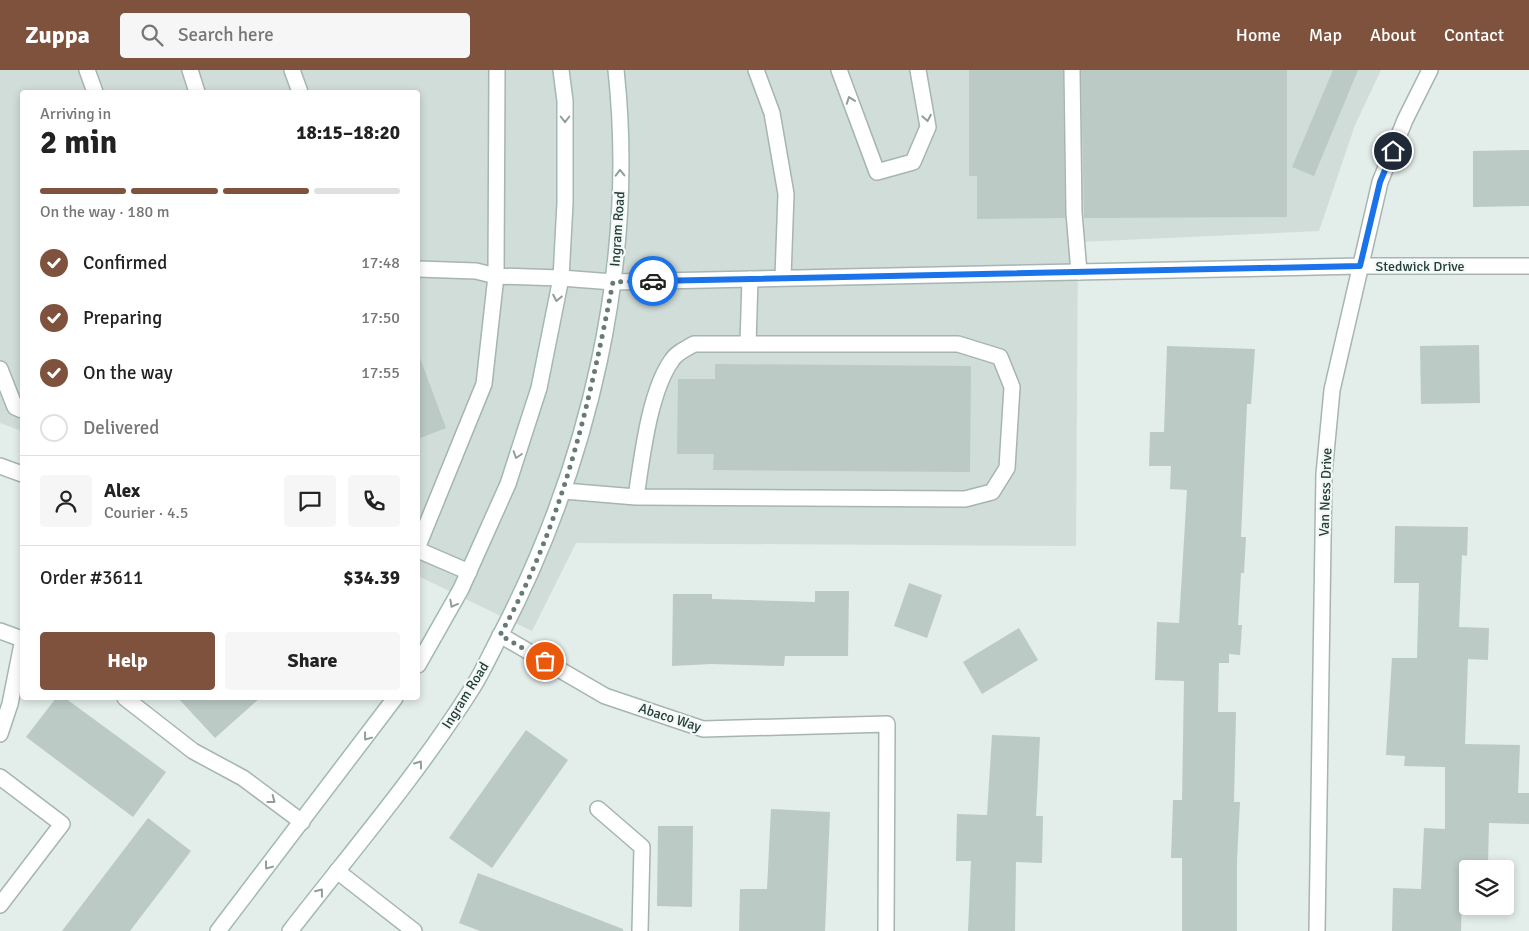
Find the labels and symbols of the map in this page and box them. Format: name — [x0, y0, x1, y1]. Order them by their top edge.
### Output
one-way arrow — [846, 96, 856, 105]
one-way arrow — [921, 114, 931, 122]
one-way arrow — [560, 115, 570, 123]
pin — [1372, 130, 1414, 172]
one-way arrow — [615, 168, 626, 176]
street label: Ingram Road — [606, 191, 629, 267]
courier — [628, 256, 678, 306]
street label: Stedwick Drive — [1375, 258, 1465, 275]
one-way arrow — [552, 294, 562, 302]
street label: Van Ness Drive — [1315, 448, 1336, 537]
one-way arrow — [513, 451, 523, 459]
one-way arrow — [449, 599, 459, 608]
pin — [524, 640, 566, 682]
street label: Ingram Road — [438, 659, 493, 732]
street label: Abaco Way — [636, 699, 704, 736]
one-way arrow — [364, 731, 373, 741]
one-way arrow — [413, 760, 422, 770]
one-way arrow — [266, 794, 276, 803]
one-way arrow — [265, 860, 274, 870]
one-way arrow — [314, 889, 323, 898]

